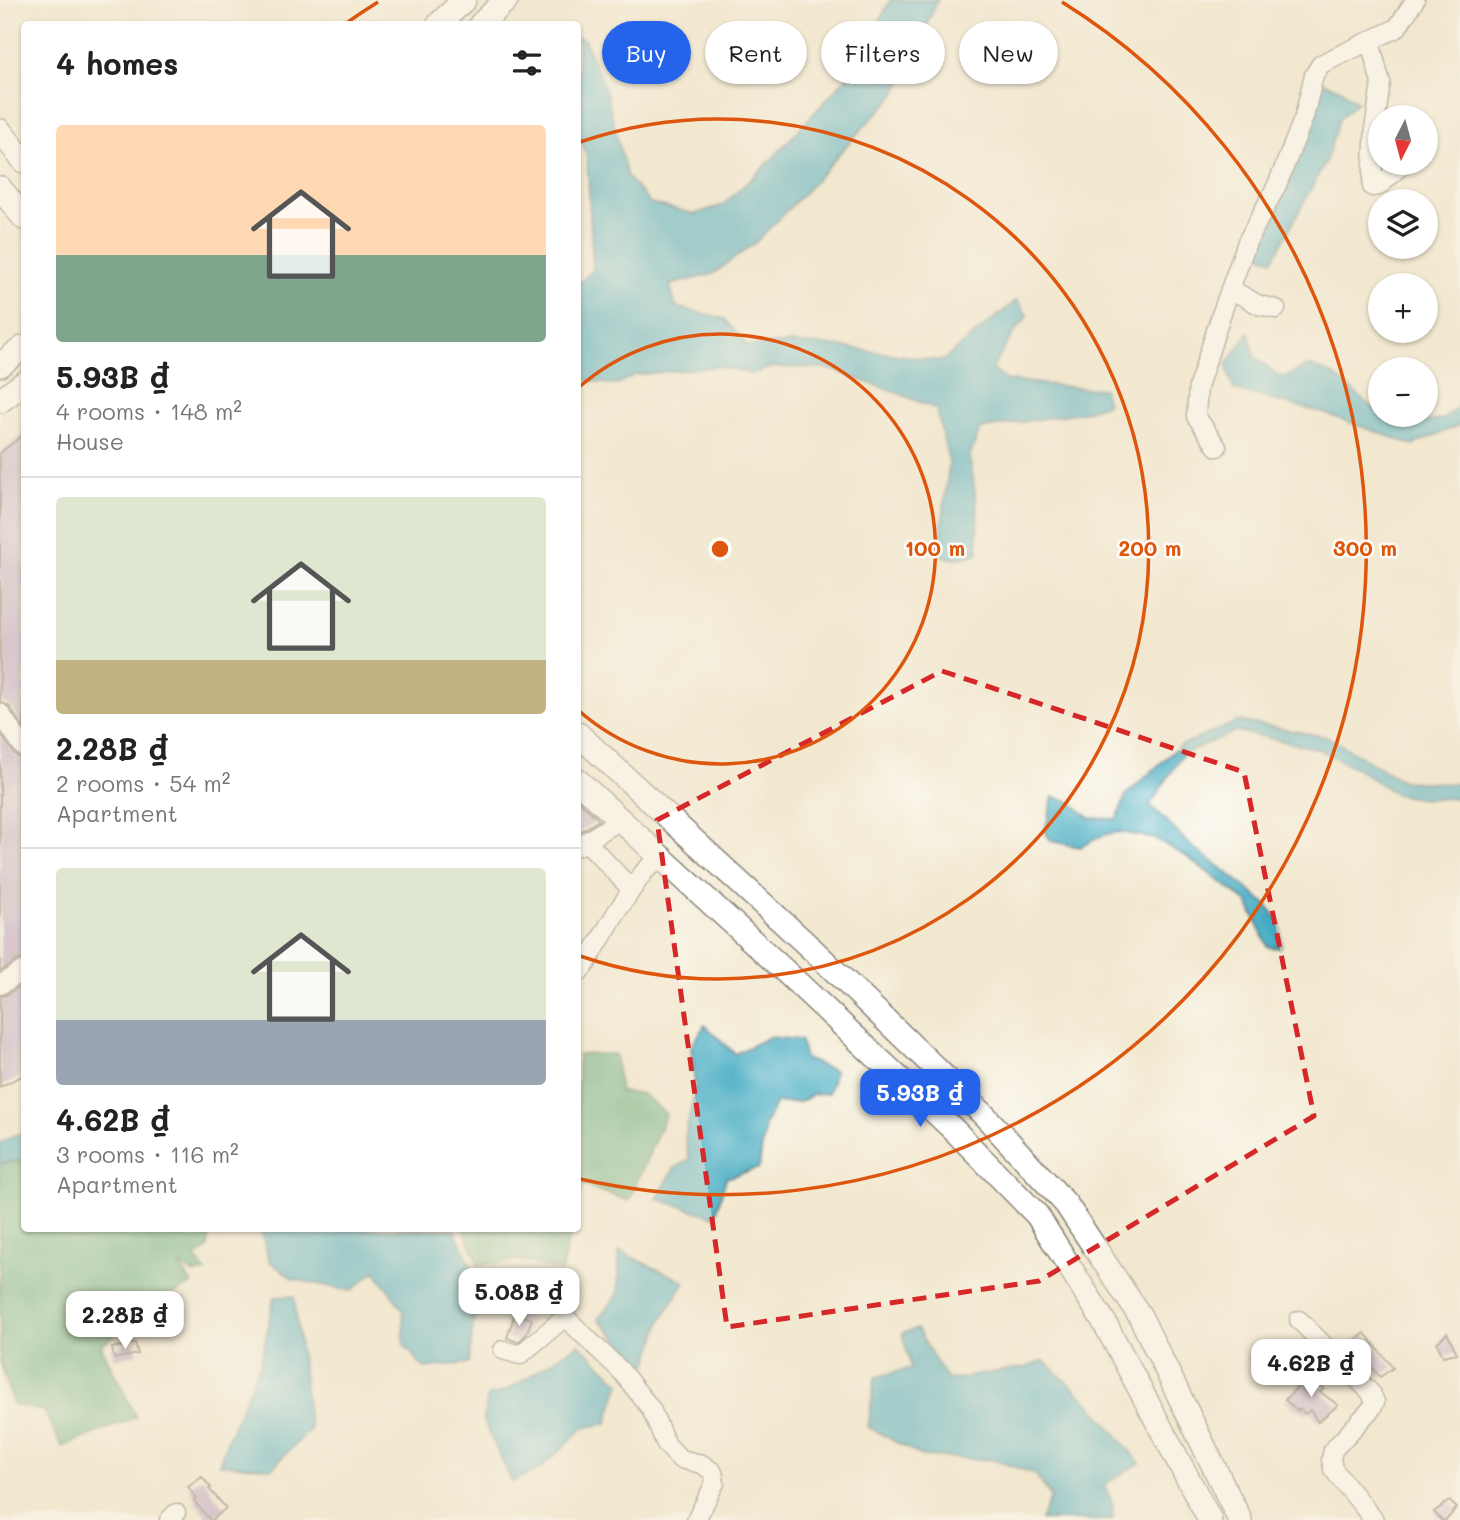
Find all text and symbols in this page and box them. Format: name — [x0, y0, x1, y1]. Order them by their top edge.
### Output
chip: Buy — [602, 21, 691, 84]
chip: Rent — [705, 21, 807, 84]
chip: Filters — [821, 21, 945, 84]
chip: New — [959, 21, 1058, 84]
text: 4 homes — [56, 43, 178, 83]
icon: filters — [508, 44, 546, 82]
north arrow — [1368, 105, 1438, 175]
map controls — [1368, 105, 1438, 427]
icon: home — [238, 171, 364, 297]
button: layers — [1368, 189, 1438, 259]
button: + — [1368, 273, 1438, 343]
text: 5.93B ₫ — [56, 356, 170, 396]
button: − — [1368, 357, 1438, 427]
text: 4 rooms · 148 m² — [56, 396, 242, 426]
text: House — [56, 426, 124, 456]
text: 100 m — [905, 534, 965, 561]
text: 200 m — [1119, 534, 1181, 561]
text: 300 m — [1333, 534, 1397, 561]
centre of rings — [708, 537, 732, 561]
icon: home — [238, 543, 364, 669]
text: 2.28B ₫ — [56, 728, 169, 768]
text: 2 rooms · 54 m² — [56, 768, 231, 798]
text: Apartment — [56, 798, 178, 828]
icon: home — [238, 914, 364, 1040]
pin: 5.93B ₫ — [855, 1070, 985, 1129]
text: 5.93B ₫ — [876, 1077, 964, 1107]
text: 4.62B ₫ — [56, 1099, 171, 1139]
text: 3 rooms · 116 m² — [56, 1139, 239, 1169]
text: Apartment — [56, 1169, 178, 1199]
pin: 5.08B ₫ — [454, 1268, 584, 1328]
text: 5.08B ₫ — [475, 1276, 563, 1306]
pin: 2.28B ₫ — [60, 1292, 190, 1351]
text: 2.28B ₫ — [82, 1299, 168, 1329]
pin: 4.62B ₫ — [1246, 1340, 1376, 1399]
text: 4.62B ₫ — [1267, 1347, 1355, 1377]

